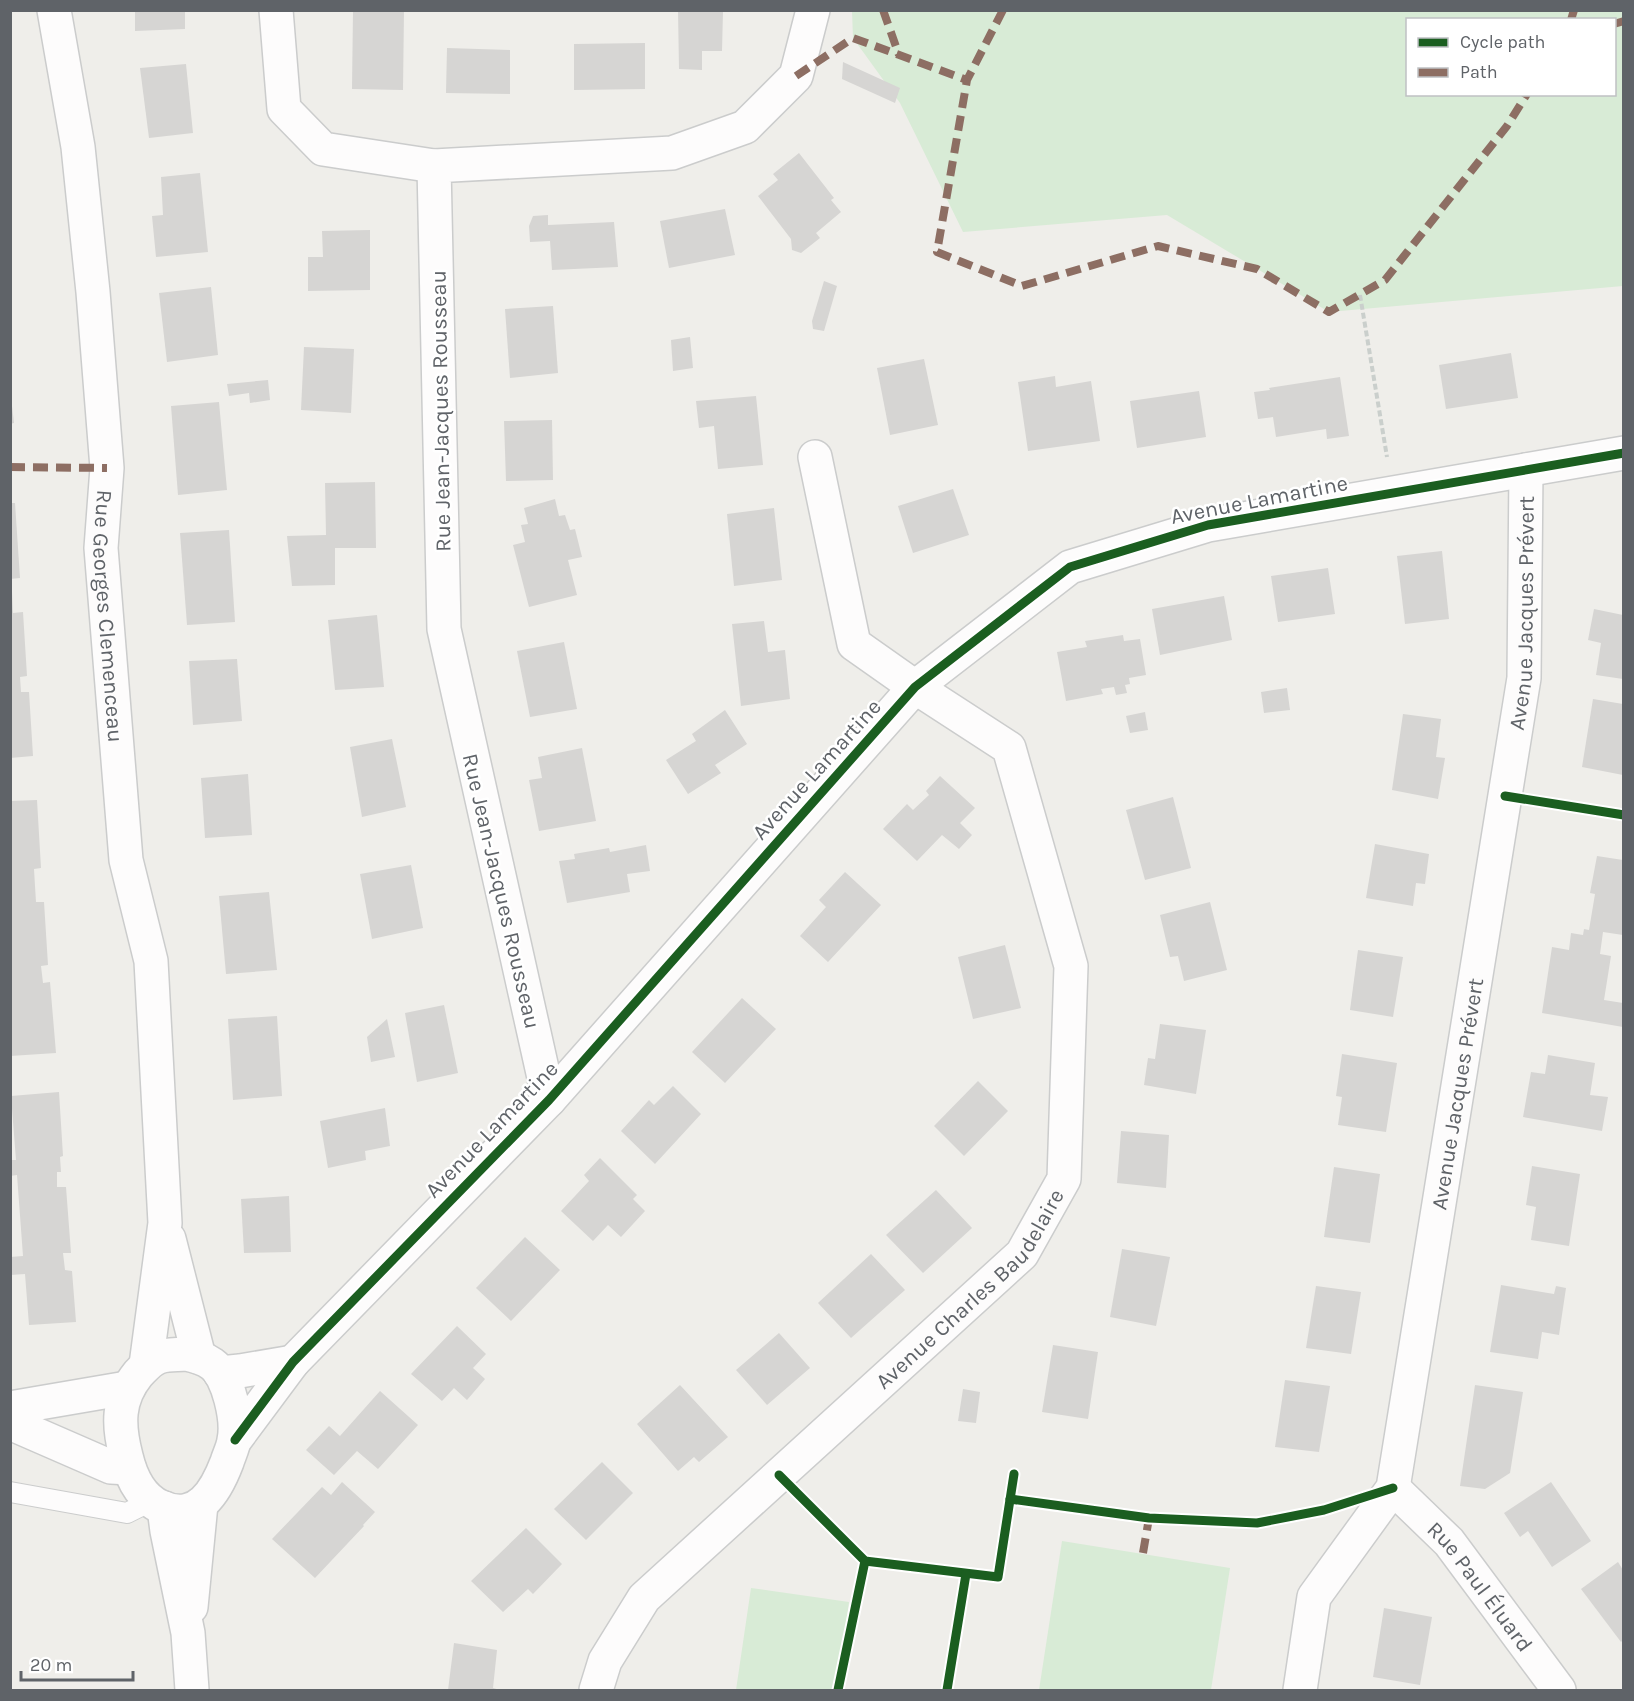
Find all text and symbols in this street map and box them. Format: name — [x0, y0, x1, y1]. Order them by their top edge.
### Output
legend — [1406, 18, 1616, 96]
text: Cycle path — [1460, 31, 1545, 53]
text: Path — [1460, 61, 1498, 83]
street label: Rue Jean-Jacques Rousseau — [426, 270, 456, 552]
street label: Avenue Lamartine — [1168, 470, 1350, 530]
street label: Rue Georges Clemenceau — [87, 489, 129, 744]
street label: Avenue Jacques Prévert — [1504, 496, 1540, 732]
street label: Avenue Lamartine — [747, 694, 887, 845]
street label: Rue Jean-Jacques Rousseau — [457, 751, 545, 1031]
street label: Avenue Jacques Prévert — [1426, 976, 1489, 1212]
street label: Avenue Lamartine — [420, 1056, 564, 1203]
street label: Avenue Charles Baudelaire — [871, 1185, 1070, 1395]
street label: Rue Paul Éluard — [1422, 1516, 1538, 1657]
scale bar — [21, 1644, 134, 1682]
text: 20 m — [30, 1654, 72, 1676]

